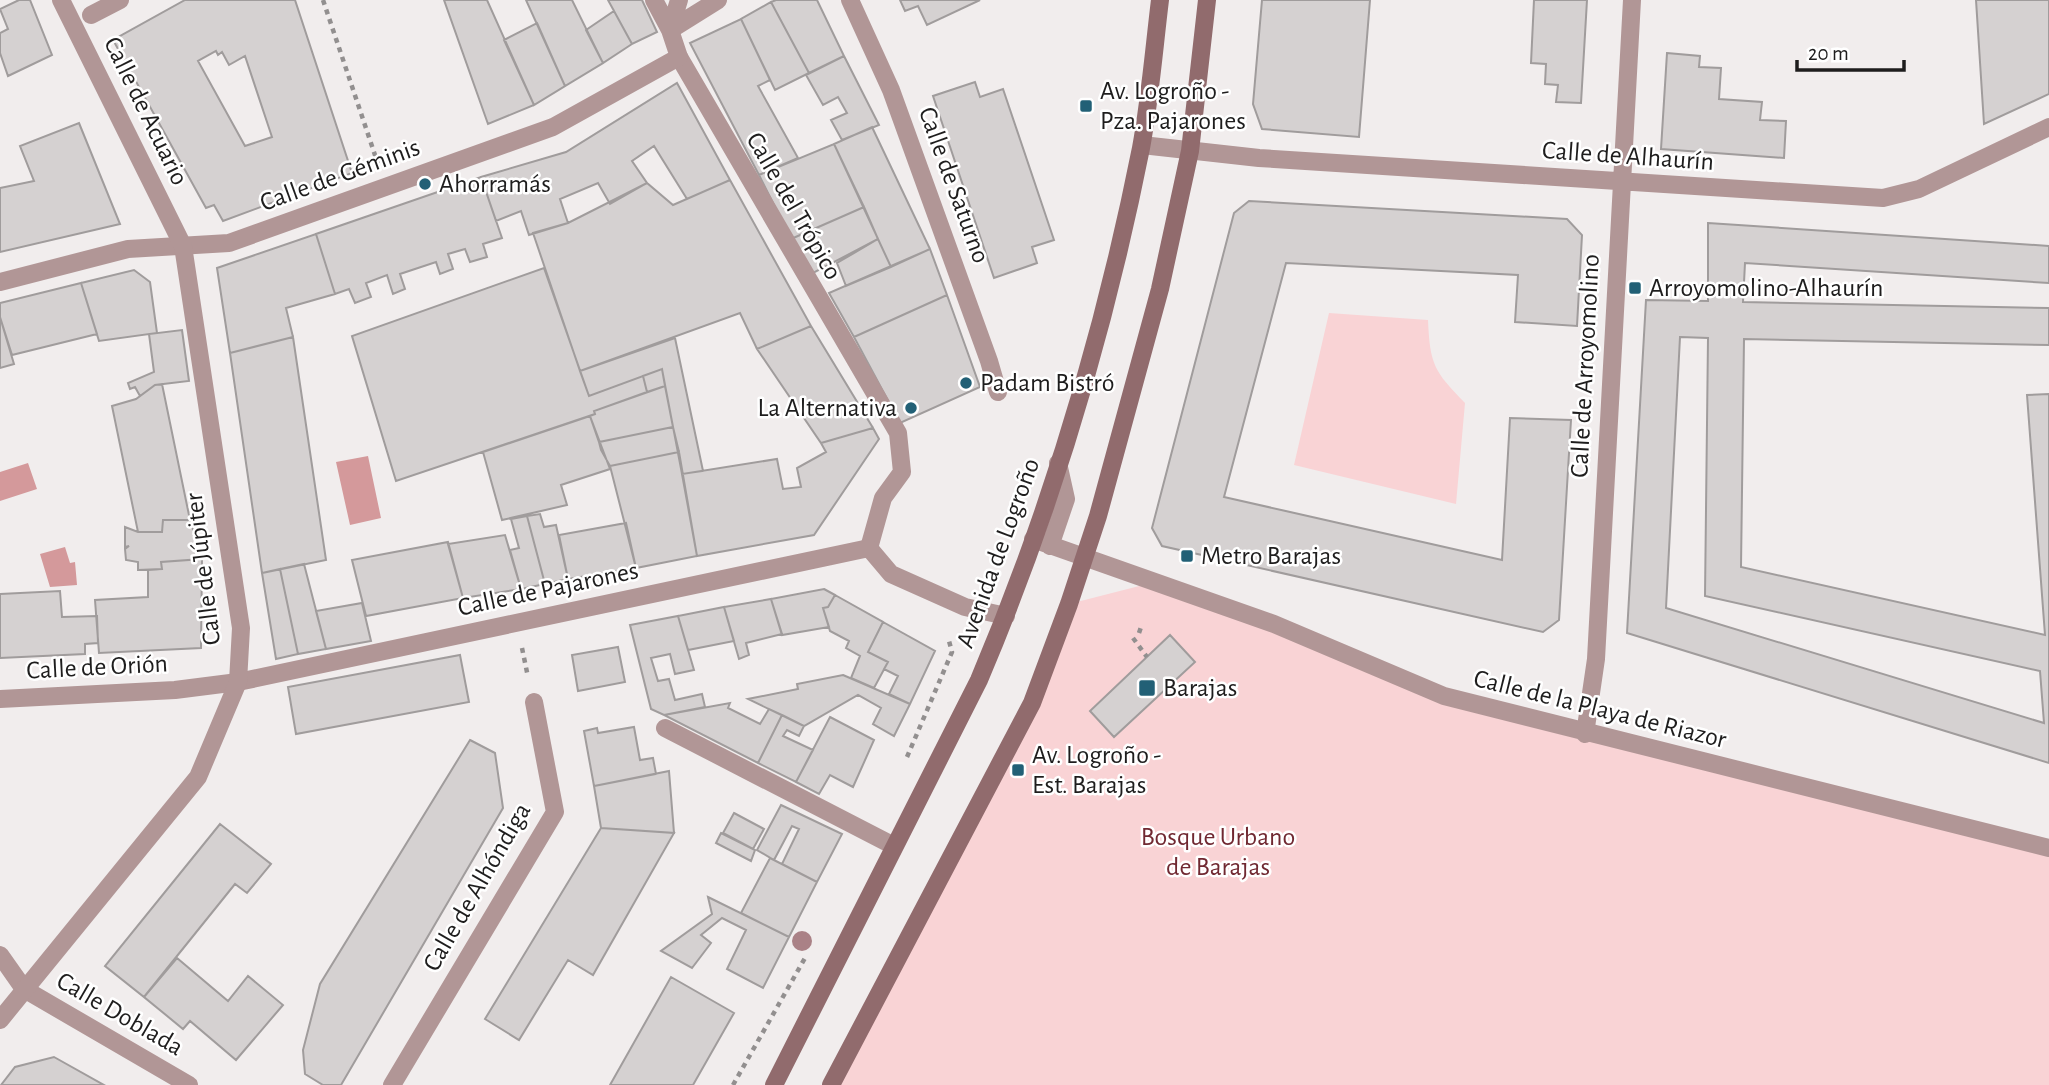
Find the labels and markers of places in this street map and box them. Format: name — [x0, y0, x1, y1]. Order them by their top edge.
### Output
place label: Av. Logroño - Pza. Pajarones — [1100, 78, 1246, 134]
marker: Av. Logroño - Pza. Pajarones — [1078, 98, 1094, 114]
place label: Ahorramás — [439, 171, 551, 197]
marker: Ahorramás — [417, 176, 433, 192]
place label: Arroyomolino-Alhaurín — [1649, 275, 1883, 301]
marker: Arroyomolino-Alhaurín — [1627, 280, 1643, 296]
place label: Padam Bistró — [980, 370, 1114, 396]
marker: Padam Bistró — [958, 375, 974, 391]
place label: La Alternativa — [758, 395, 897, 421]
marker: La Alternativa — [903, 400, 919, 416]
place label: Metro Barajas — [1201, 543, 1341, 569]
marker: Metro Barajas — [1179, 548, 1195, 564]
place label: Barajas — [1163, 675, 1237, 701]
marker: Barajas — [1137, 678, 1157, 698]
place label: Av. Logroño - Est. Barajas — [1032, 742, 1161, 798]
marker: Av. Logroño - Est. Barajas — [1010, 762, 1026, 778]

